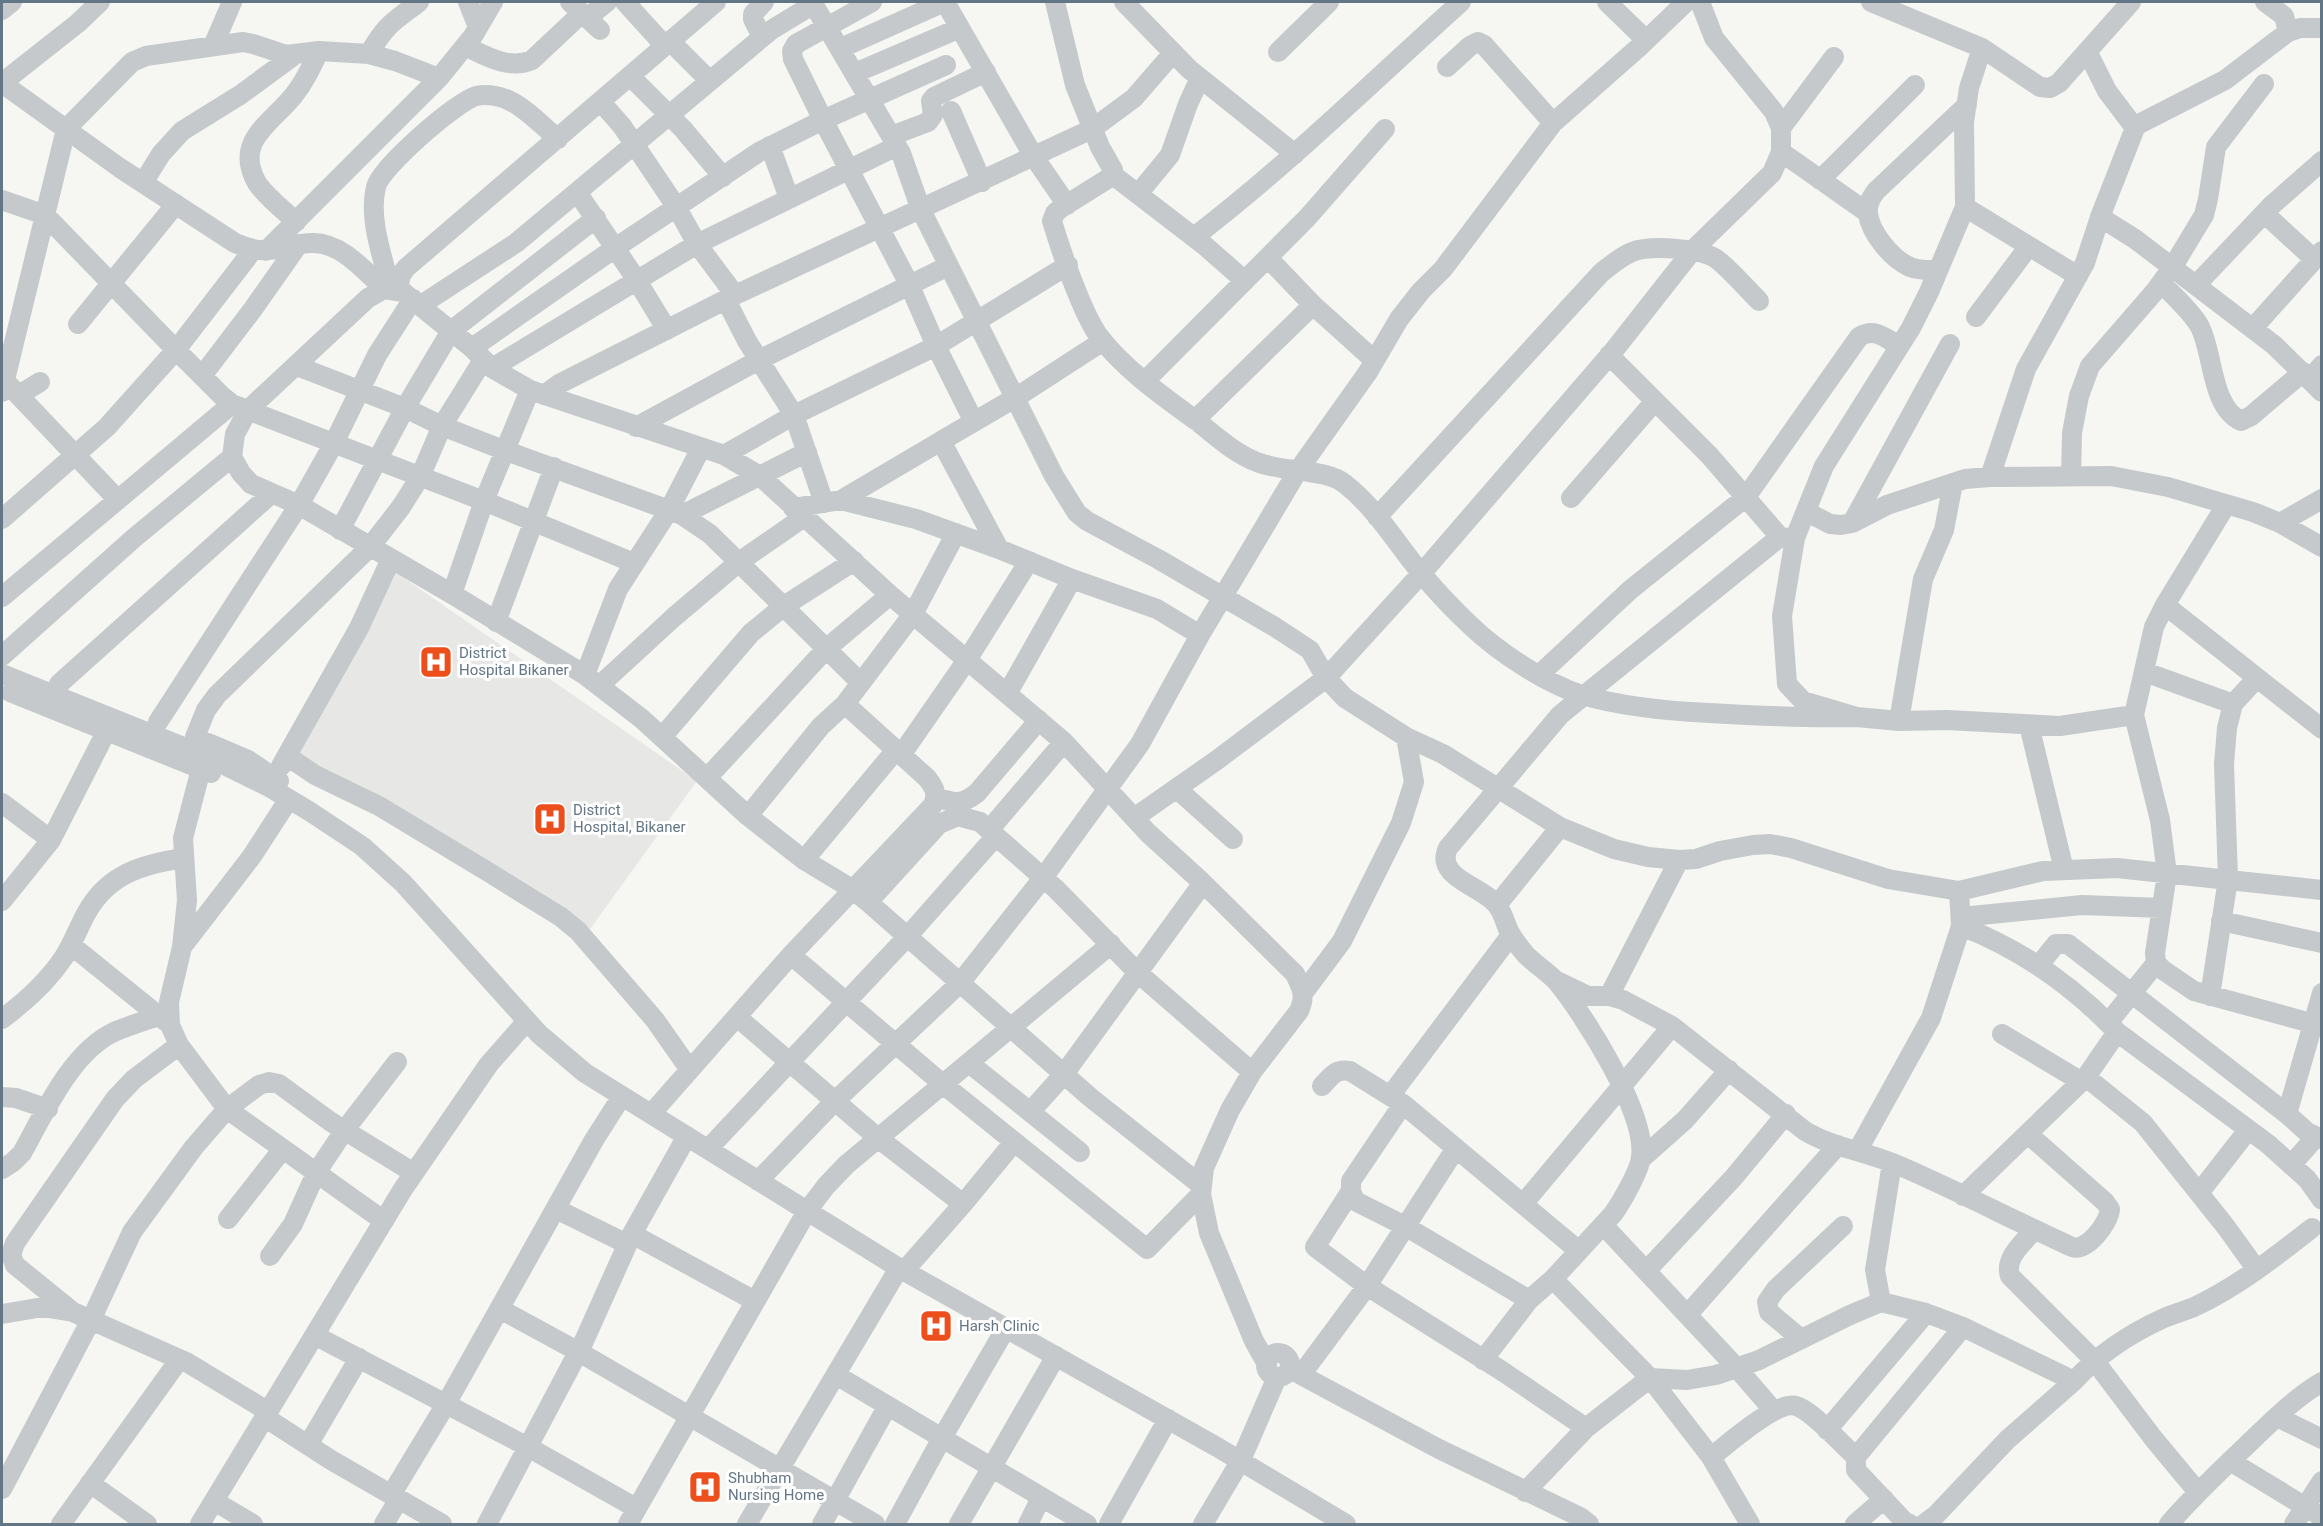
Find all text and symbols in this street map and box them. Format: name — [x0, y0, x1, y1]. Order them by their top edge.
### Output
hospital icon: District Hospital Bikaner — [418, 644, 454, 680]
place label: District Hospital Bikaner — [459, 644, 569, 679]
hospital icon: District Hospital, Bikaner — [532, 801, 568, 837]
place label: District Hospital, Bikaner — [573, 801, 686, 836]
hospital icon: Harsh Clinic — [918, 1308, 954, 1344]
place label: Harsh Clinic — [959, 1317, 1040, 1335]
hospital icon: Shubham Nursing Home — [687, 1469, 723, 1505]
place label: Shubham Nursing Home — [728, 1469, 824, 1504]

